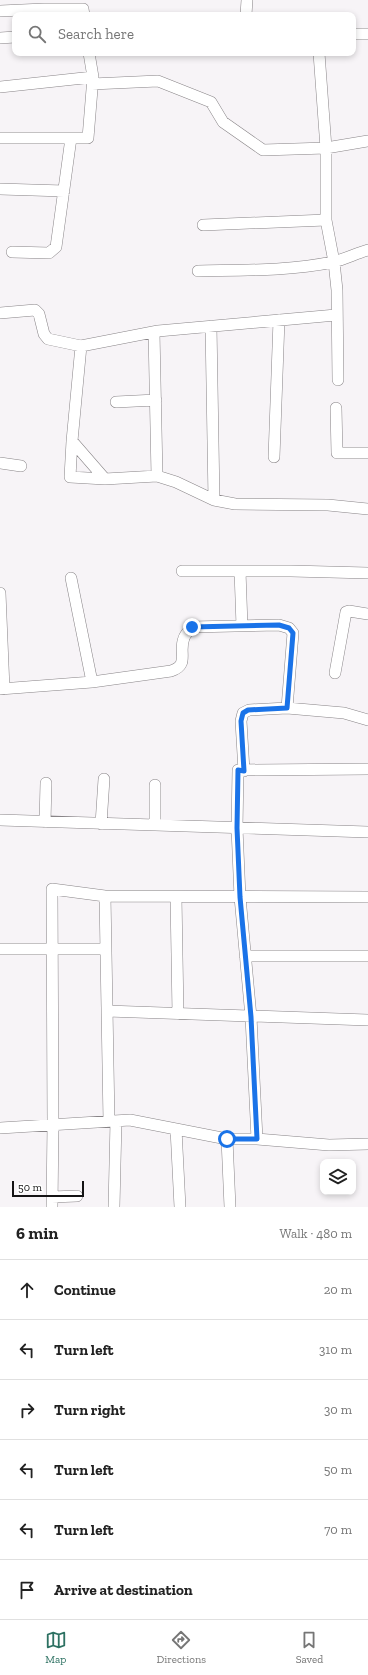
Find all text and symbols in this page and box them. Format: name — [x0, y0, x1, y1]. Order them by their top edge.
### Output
search box — [12, 12, 356, 56]
icon: search — [26, 23, 48, 45]
text: Search here — [58, 25, 134, 43]
route end — [183, 618, 201, 636]
route start — [218, 1130, 236, 1148]
map controls — [320, 1159, 356, 1195]
button: layers — [320, 1159, 356, 1195]
scale bar — [12, 1179, 84, 1198]
text: 50 m — [18, 1181, 42, 1194]
text: 6 min — [16, 1223, 58, 1243]
text: Walk · 480 m — [280, 1226, 352, 1241]
icon: ahead — [16, 1279, 38, 1301]
text: Continue — [54, 1281, 116, 1299]
text: 20 m — [324, 1282, 352, 1297]
icon: left — [16, 1339, 38, 1361]
text: Turn left — [54, 1341, 114, 1359]
text: 310 m — [319, 1342, 352, 1357]
icon: right — [16, 1399, 38, 1421]
text: Turn right — [54, 1401, 125, 1419]
text: 30 m — [324, 1402, 352, 1417]
icon: left — [16, 1459, 38, 1481]
text: Turn left — [54, 1461, 114, 1479]
text: 50 m — [324, 1462, 352, 1477]
icon: left — [16, 1519, 38, 1541]
text: Turn left — [54, 1521, 114, 1539]
text: 70 m — [324, 1522, 352, 1537]
icon: arrive — [16, 1579, 38, 1601]
text: Arrive at destination — [54, 1581, 193, 1599]
tab: Map — [45, 1629, 67, 1666]
tab: Directions — [156, 1629, 206, 1666]
tab: Saved — [296, 1629, 323, 1666]

